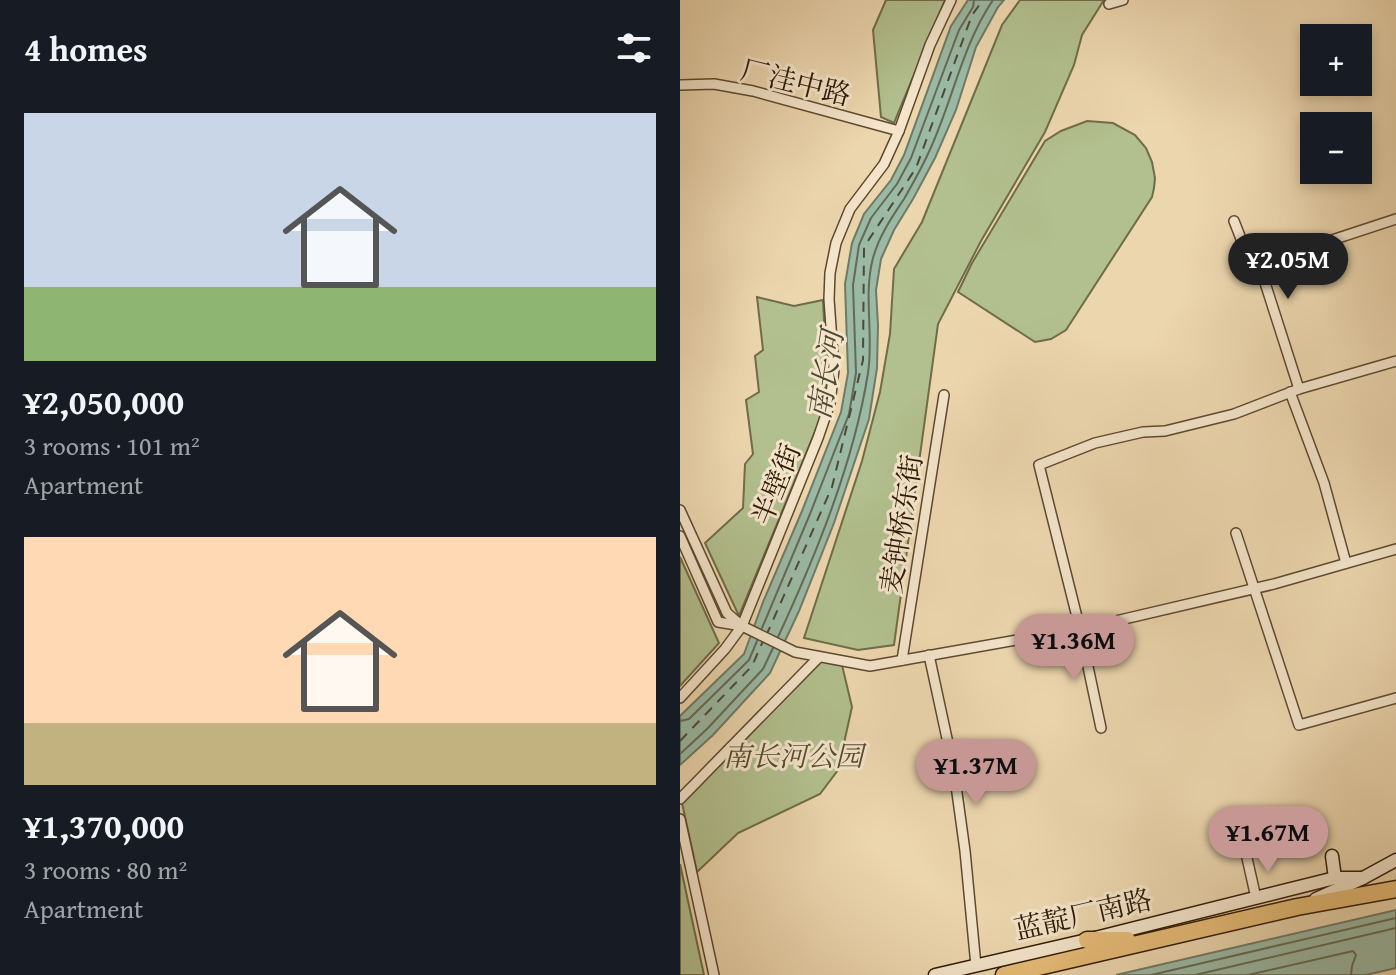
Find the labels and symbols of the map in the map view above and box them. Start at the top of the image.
street label: 厂洼中路 [737,48,855,115]
pin: ¥2.05M [1223,233,1353,301]
water label: 南长河 [796,322,855,423]
street label: 半壁街 [741,437,810,530]
street label: 麦钟桥东街 [869,452,932,596]
pin: ¥1.36M [1009,614,1139,682]
park label: 南长河公园 [723,735,867,776]
pin: ¥1.37M [911,739,1041,807]
pin: ¥1.67M [1203,806,1333,874]
street label: 蓝靛厂南路 [1010,878,1156,949]

